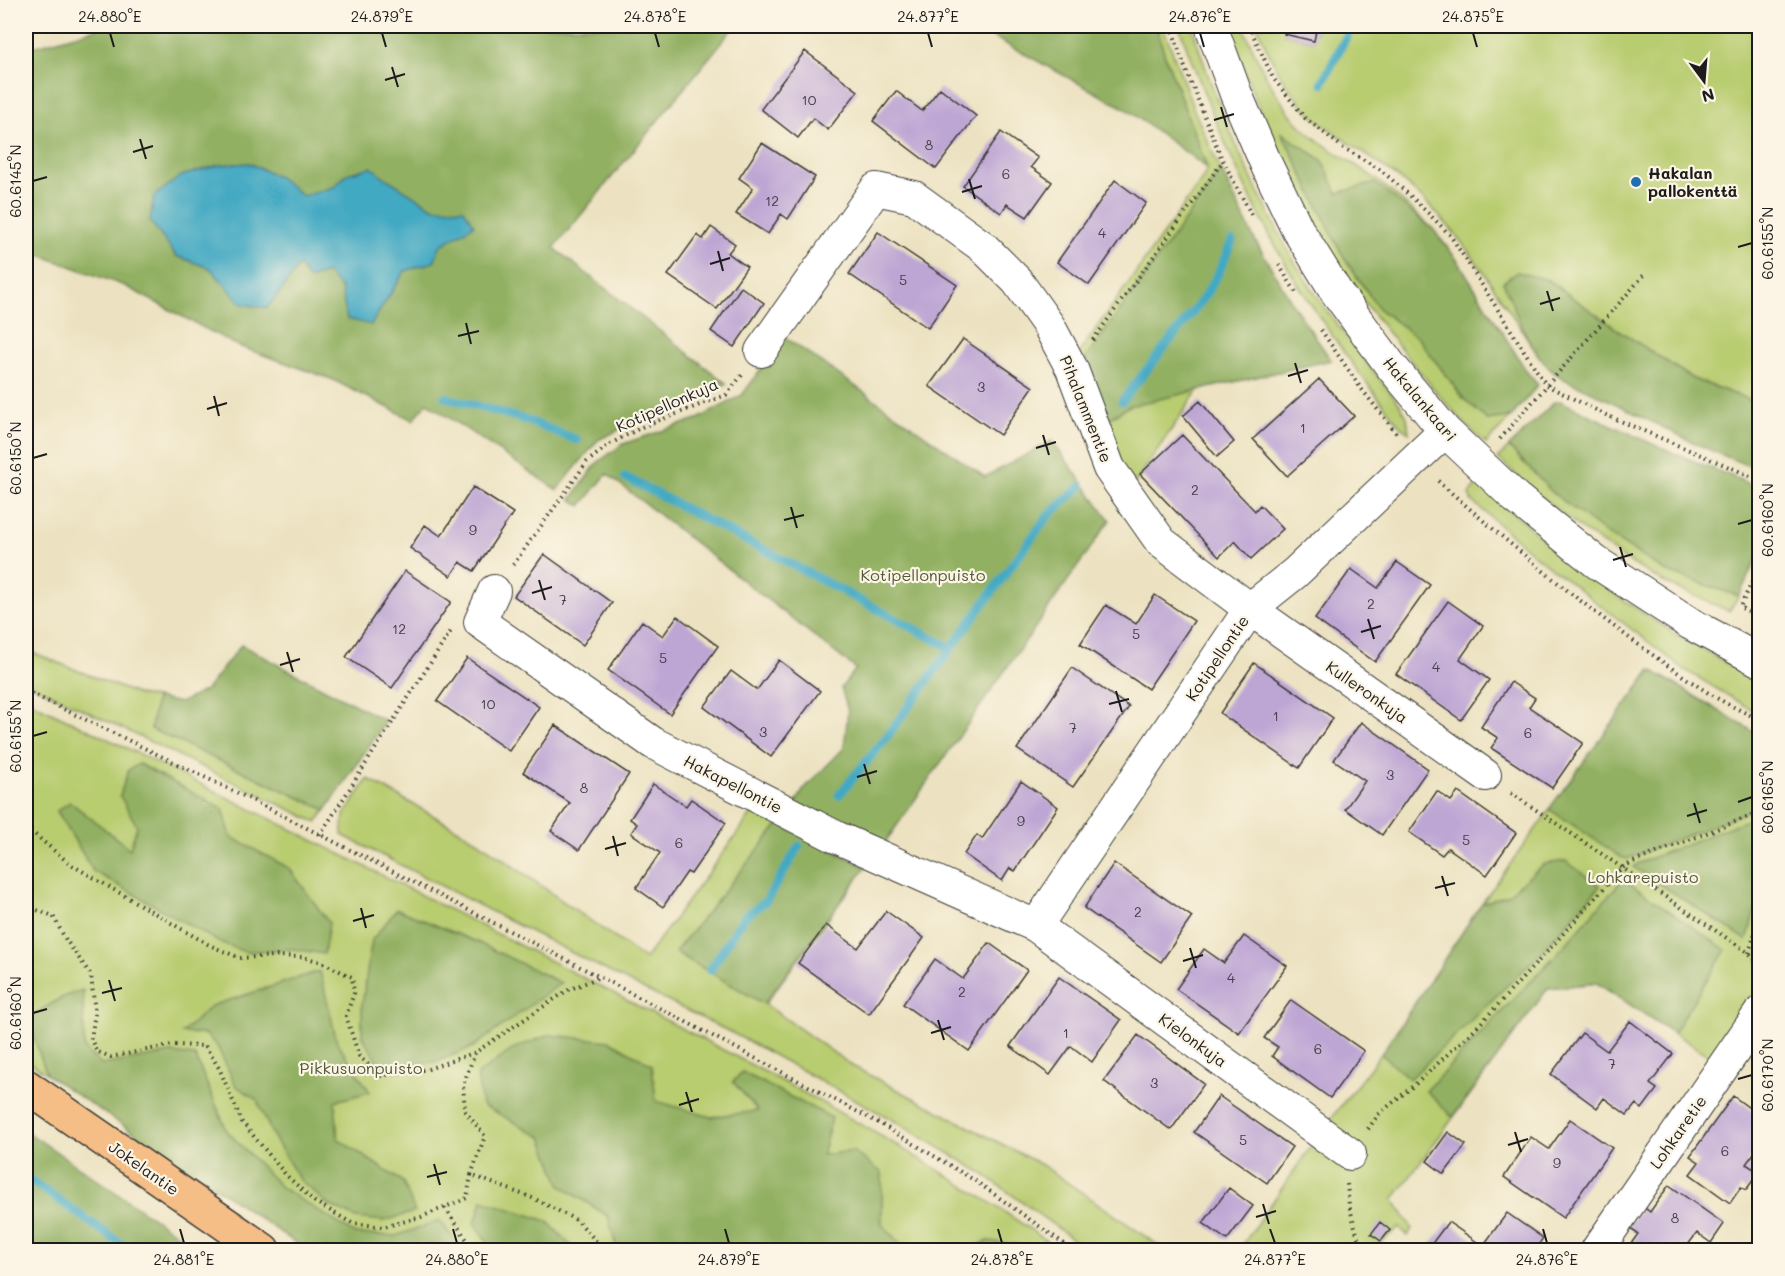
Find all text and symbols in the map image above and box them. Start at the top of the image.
text: 24.880°E [78,6,142,26]
text: 24.879°E [351,6,414,26]
text: 24.878°E [624,6,687,26]
text: 24.877°E [897,6,959,26]
text: 24.876°E [1169,6,1232,26]
text: 24.875°E [1442,6,1504,26]
north arrow [1674,51,1734,111]
text: N [1700,84,1717,108]
house number: 10 [802,90,817,109]
house number: 8 [925,135,933,154]
text: 60.6145°N [5,145,25,217]
place label: Hakalan pallokenttä [1648,162,1738,201]
house number: 6 [1002,164,1010,183]
marker: Hakalan pallokenttä [1629,175,1643,189]
house number: 12 [765,191,779,210]
text: 60.6155°N [1757,207,1777,279]
house number: 4 [1098,223,1107,242]
house number: 5 [899,270,907,289]
street label: Pihalammentie [1055,352,1118,465]
street label: Hakalankaari [1379,352,1462,445]
street label: Kotipellonkuja [612,373,721,436]
house number: 3 [977,377,985,396]
house number: 1 [1300,418,1306,437]
text: 60.6150°N [5,421,25,495]
house number: 2 [1191,480,1199,499]
text: 60.6160°N [1757,483,1777,557]
house number: 9 [469,520,477,539]
park label: Kotipellonpuisto [860,564,986,585]
house number: 7 [559,590,567,609]
house number: 2 [1367,594,1375,613]
street label: Kotipellontie [1180,611,1253,705]
house number: 12 [392,619,406,638]
house number: 5 [1132,624,1140,643]
house number: 5 [659,648,667,667]
street label: Kulleronkuja [1322,656,1412,728]
house number: 4 [1432,657,1441,676]
house number: 10 [481,694,496,713]
text: 60.6155°N [5,700,25,772]
house number: 1 [1273,706,1279,725]
house number: 7 [1069,718,1077,737]
house number: 3 [759,722,767,741]
house number: 6 [1524,723,1532,742]
street label: Hakapellontie [680,750,786,817]
text: 60.6165°N [1757,760,1777,834]
house number: 3 [1386,765,1394,784]
house number: 8 [580,778,588,797]
house number: 9 [1017,811,1025,830]
house number: 5 [1462,830,1470,849]
house number: 6 [675,833,683,852]
park label: Lohkarepuisto [1587,866,1699,887]
house number: 2 [1134,902,1142,921]
house number: 4 [1227,968,1236,987]
text: 60.6160°N [5,976,25,1050]
house number: 2 [958,982,966,1001]
street label: Kielonkuja [1155,1008,1232,1071]
house number: 1 [1063,1023,1069,1042]
house number: 6 [1314,1039,1322,1058]
text: 60.6170°N [1757,1039,1777,1111]
house number: 7 [1608,1054,1616,1073]
park label: Pikkusuonpuisto [299,1057,423,1078]
house number: 3 [1150,1073,1158,1092]
street label: Lohkaretie [1645,1091,1711,1173]
house number: 5 [1239,1130,1247,1149]
street label: Jokelantie [105,1136,184,1200]
house number: 6 [1721,1141,1729,1160]
house number: 9 [1553,1153,1561,1172]
house number: 8 [1671,1208,1679,1227]
text: 24.881°E [154,1249,215,1269]
text: 24.880°E [425,1249,489,1269]
text: 24.879°E [698,1249,761,1269]
text: 24.878°E [971,1249,1034,1269]
text: 24.877°E [1244,1249,1306,1269]
text: 24.876°E [1516,1249,1579,1269]

